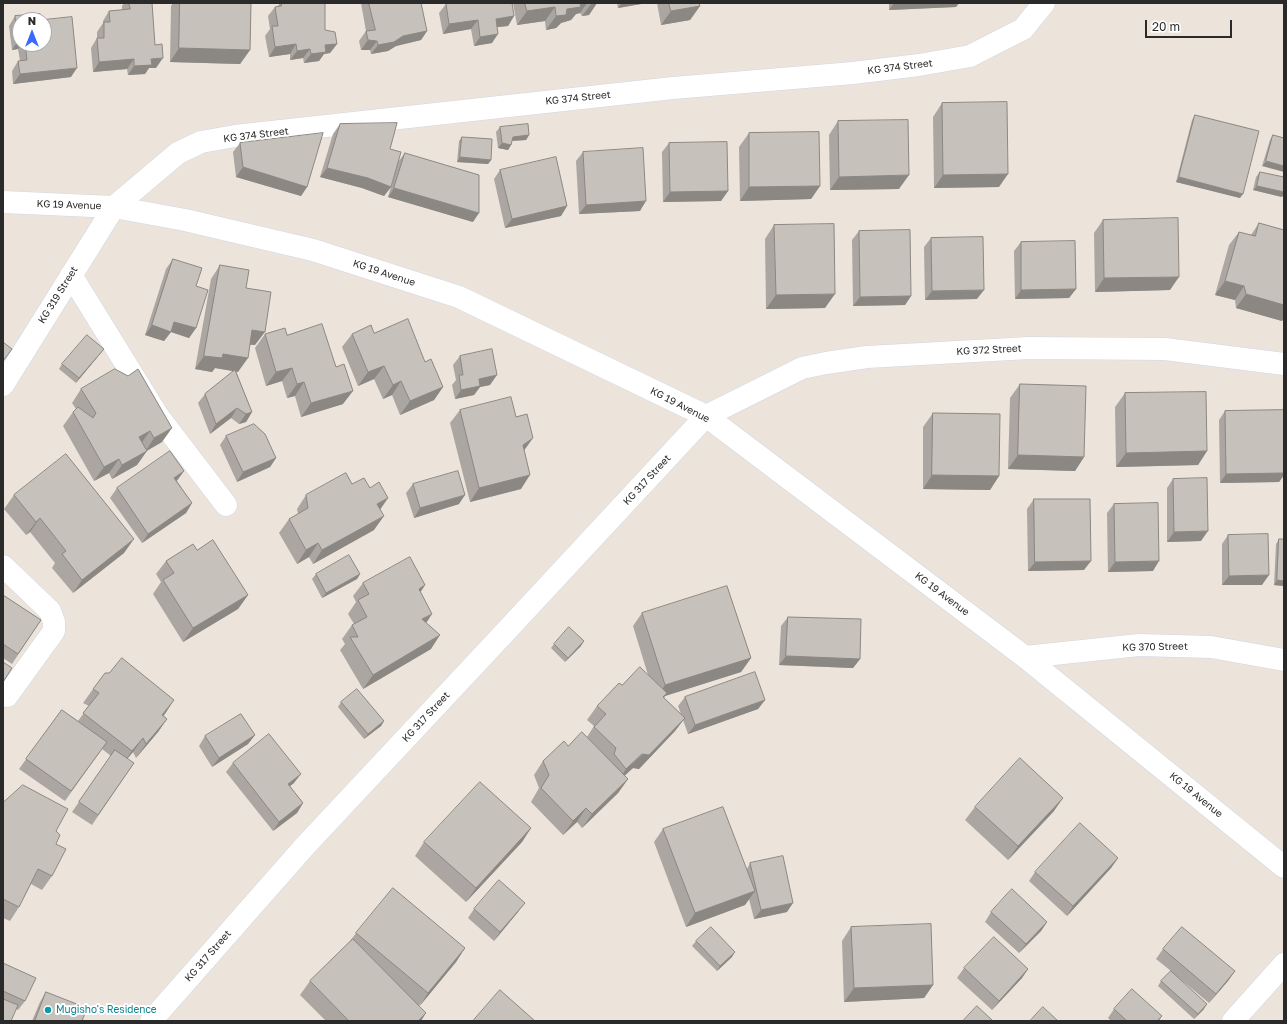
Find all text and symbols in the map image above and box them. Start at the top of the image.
north arrow [12,12,52,52]
scale bar [1147,12,1234,38]
text: N [28,14,36,27]
text: 20 m [1152,19,1180,34]
street label: KG 374 Street [867,57,933,77]
street label: KG 374 Street [545,89,611,107]
street label: KG 374 Street [223,125,289,145]
street label: KG 19 Avenue [36,198,102,212]
street label: KG 19 Avenue [351,257,417,289]
street label: KG 319 Street [36,264,80,326]
street label: KG 372 Street [956,342,1022,358]
street label: KG 19 Avenue [648,385,712,425]
street label: KG 317 Street [621,452,673,508]
street label: KG 19 Avenue [912,570,972,618]
street label: KG 370 Street [1122,640,1188,654]
street label: KG 317 Street [400,689,452,745]
street label: KG 19 Avenue [1167,770,1225,820]
street label: KG 317 Street [182,928,234,984]
place label: Mugisho's Residence [56,1004,157,1016]
marker: Mugisho's Residence [43,1005,53,1015]

